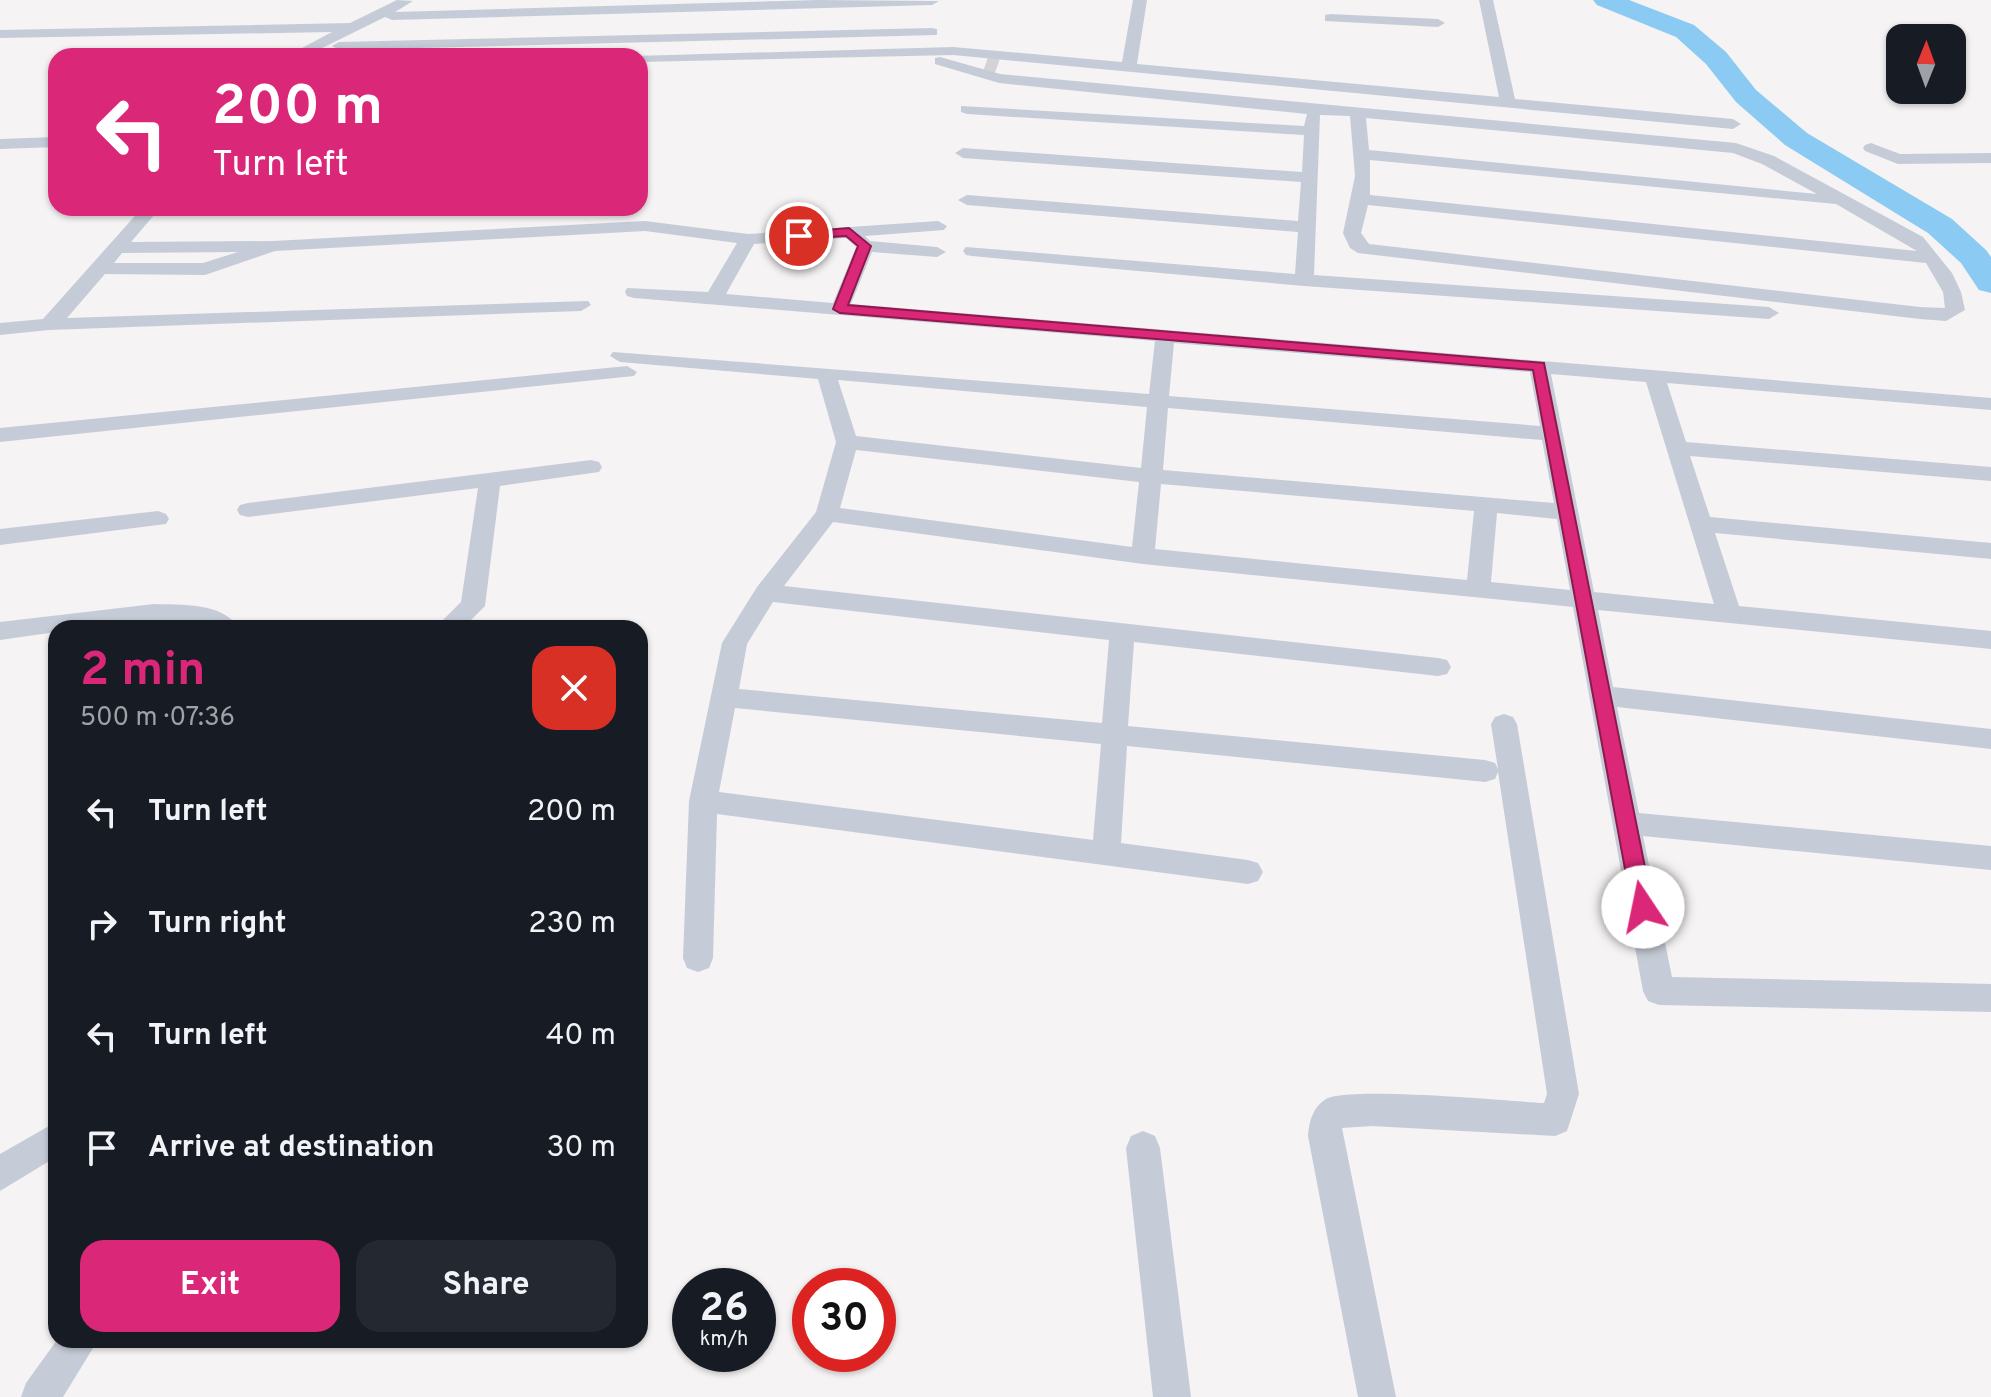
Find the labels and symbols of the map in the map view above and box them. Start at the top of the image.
north arrow [1886,24,1966,104]
pin [765,202,833,270]
position arrow [1601,865,1685,949]
speed limit sign: 30 [792,1268,896,1372]

